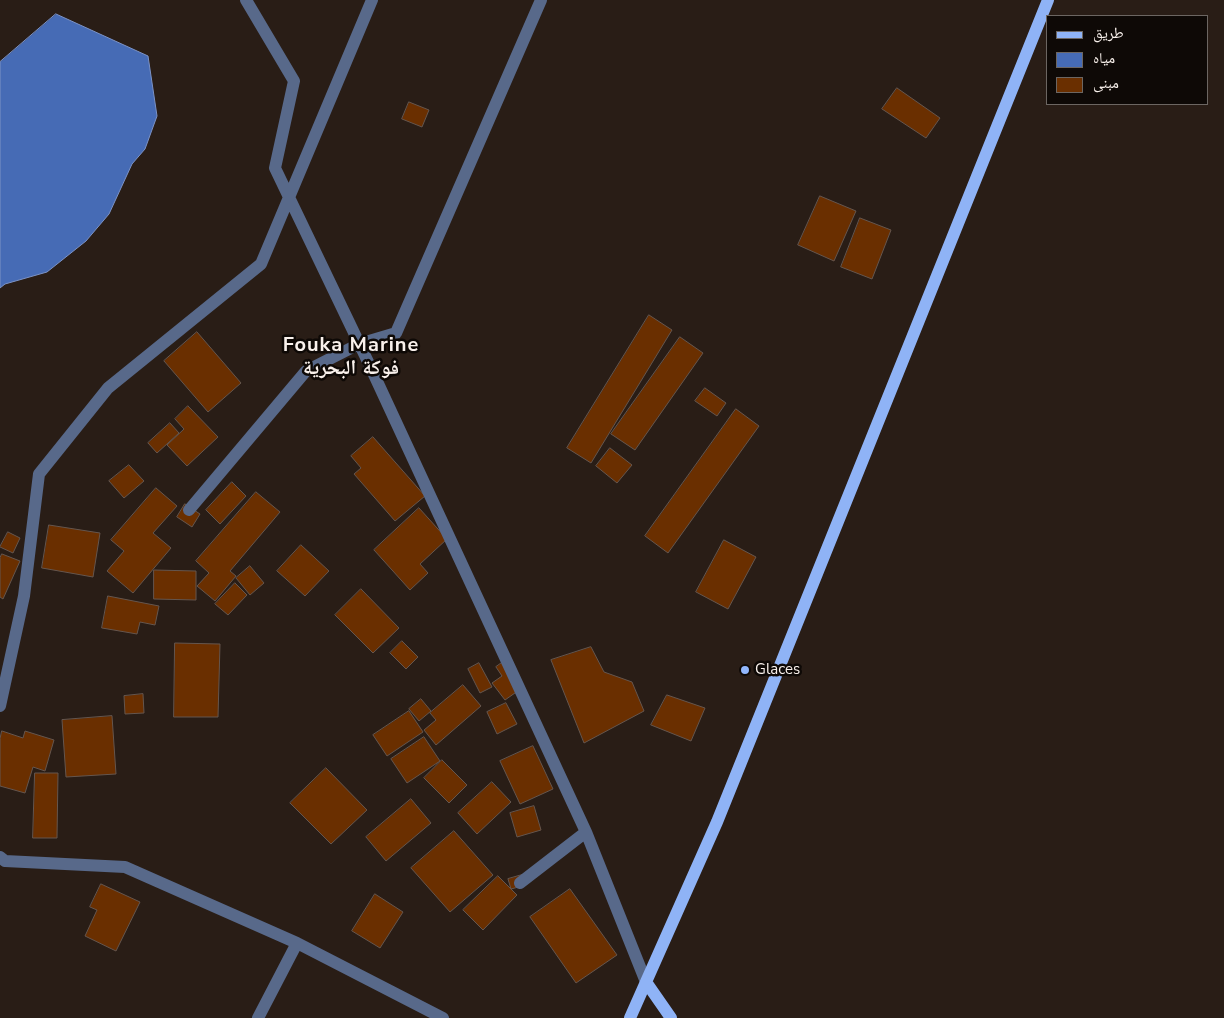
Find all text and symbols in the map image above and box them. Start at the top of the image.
legend [1046,15,1209,105]
text: طريق [1093,23,1124,43]
text: مياه [1093,48,1115,68]
text: مبنى [1093,73,1119,93]
district label: Fouka Marine فوكة البحرية [281,334,421,381]
place label: Glaces [755,661,800,679]
marker: Glaces [739,664,751,676]

